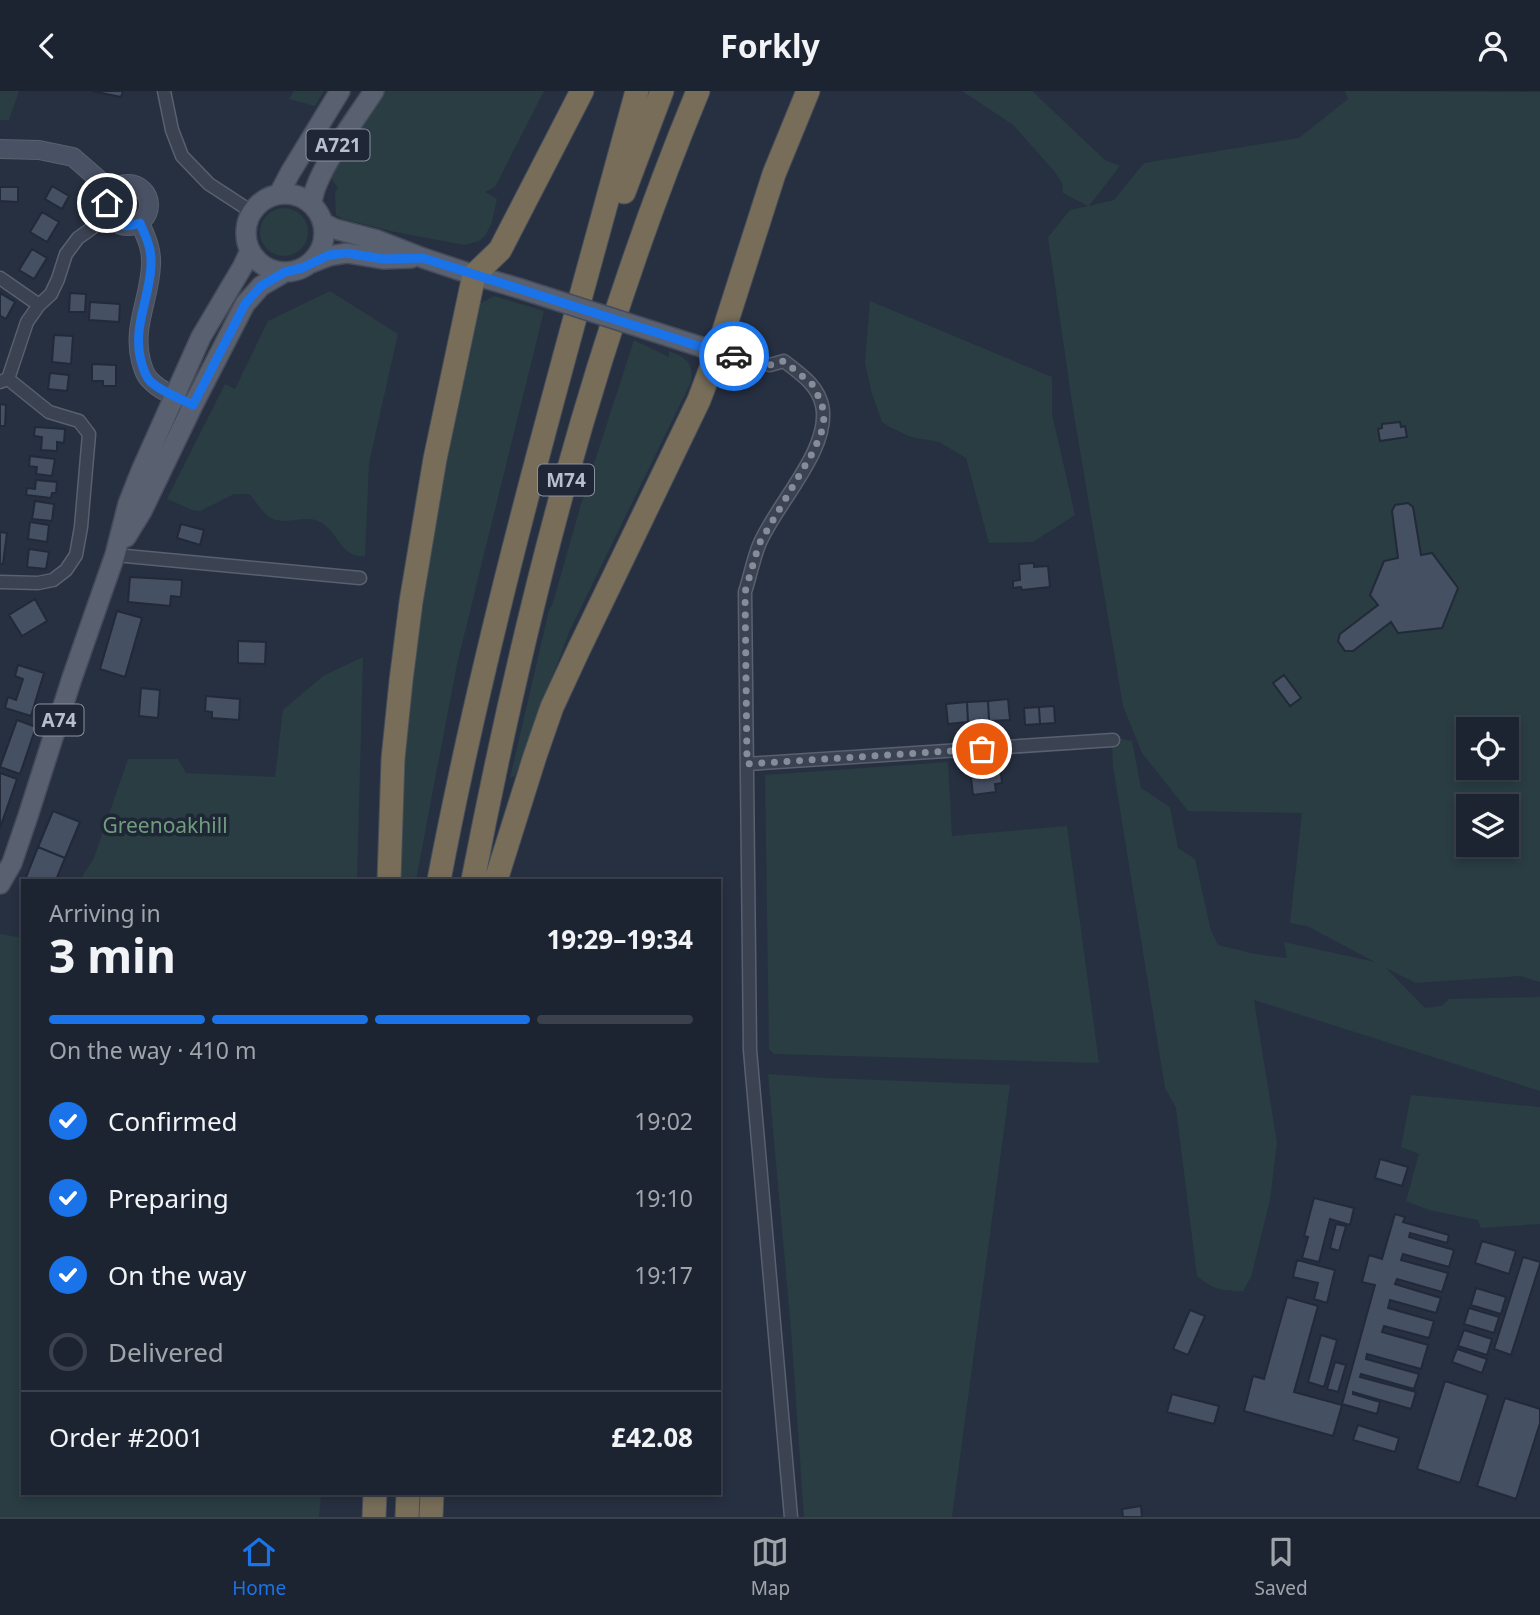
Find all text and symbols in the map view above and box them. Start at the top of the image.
text: Forkly [720,24,820,67]
icon: back [28,27,66,65]
icon: person [1474,27,1512,65]
road number: A721 [306,129,370,161]
pin [77,173,137,233]
icon: home [88,184,126,222]
courier [699,321,769,391]
icon: car [715,337,753,375]
road number: M74 [538,465,594,495]
road number: A74 [34,705,84,735]
map controls [1456,717,1519,857]
button: locate [1456,717,1519,780]
pin [952,719,1012,779]
icon: bag [963,730,1001,768]
button: layers [1456,794,1519,857]
park label: Greenoakhill [102,811,228,839]
text: Arriving in [49,897,161,929]
text: 19:29–19:34 [546,921,693,957]
text: 3 min [49,924,176,986]
text: On the way · 410 m [49,1034,256,1066]
icon: check [49,1102,87,1140]
text: Confirmed [108,1103,238,1139]
text: 19:02 [634,1105,693,1137]
icon: check [49,1179,87,1217]
text: Preparing [108,1180,229,1216]
text: 19:10 [634,1182,693,1214]
icon: check [49,1256,87,1294]
text: On the way [108,1257,246,1293]
text: 19:17 [634,1259,693,1291]
text: Delivered [108,1334,224,1370]
text: Order #2001 [49,1419,204,1455]
text: £42.08 [611,1419,693,1455]
tab: Home [232,1533,286,1601]
tab: Map [751,1533,790,1601]
tab: Saved [1255,1533,1308,1601]

